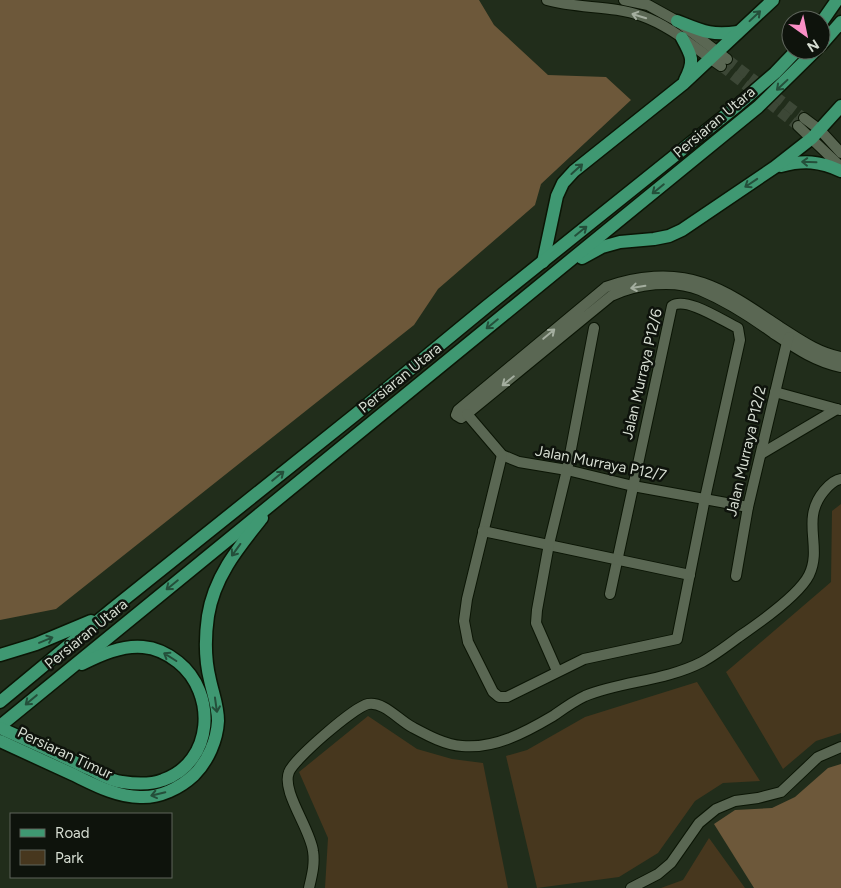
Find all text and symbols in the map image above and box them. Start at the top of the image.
one-way arrow [631,10,647,20]
one-way arrow [749,10,762,22]
north arrow [781,10,831,60]
text: N [804,35,822,56]
one-way arrow [776,79,788,91]
street label: Persiaran Utara [669,83,759,161]
one-way arrow [801,157,818,167]
one-way arrow [570,163,583,175]
one-way arrow [745,178,759,188]
one-way arrow [651,184,664,195]
one-way arrow [574,226,587,237]
one-way arrow [631,283,647,293]
street label: Jalan Murraya P12/6 [618,306,666,441]
one-way arrow [486,318,499,329]
one-way arrow [543,328,556,339]
street label: Persiaran Utara [355,339,445,417]
one-way arrow [501,375,514,386]
street label: Jalan Murraya P12/2 [722,384,770,518]
street label: Jalan Murraya P12/7 [534,441,668,485]
one-way arrow [271,471,284,482]
one-way arrow [231,543,242,556]
one-way arrow [166,579,179,590]
street label: Persiaran Utara [41,595,131,673]
one-way arrow [38,635,53,644]
one-way arrow [164,652,178,662]
one-way arrow [25,695,38,706]
one-way arrow [212,697,222,713]
street label: Persiaran Timur [15,723,115,783]
one-way arrow [150,790,166,799]
legend [10,813,172,878]
text: Road [55,824,90,842]
text: Park [55,849,84,867]

